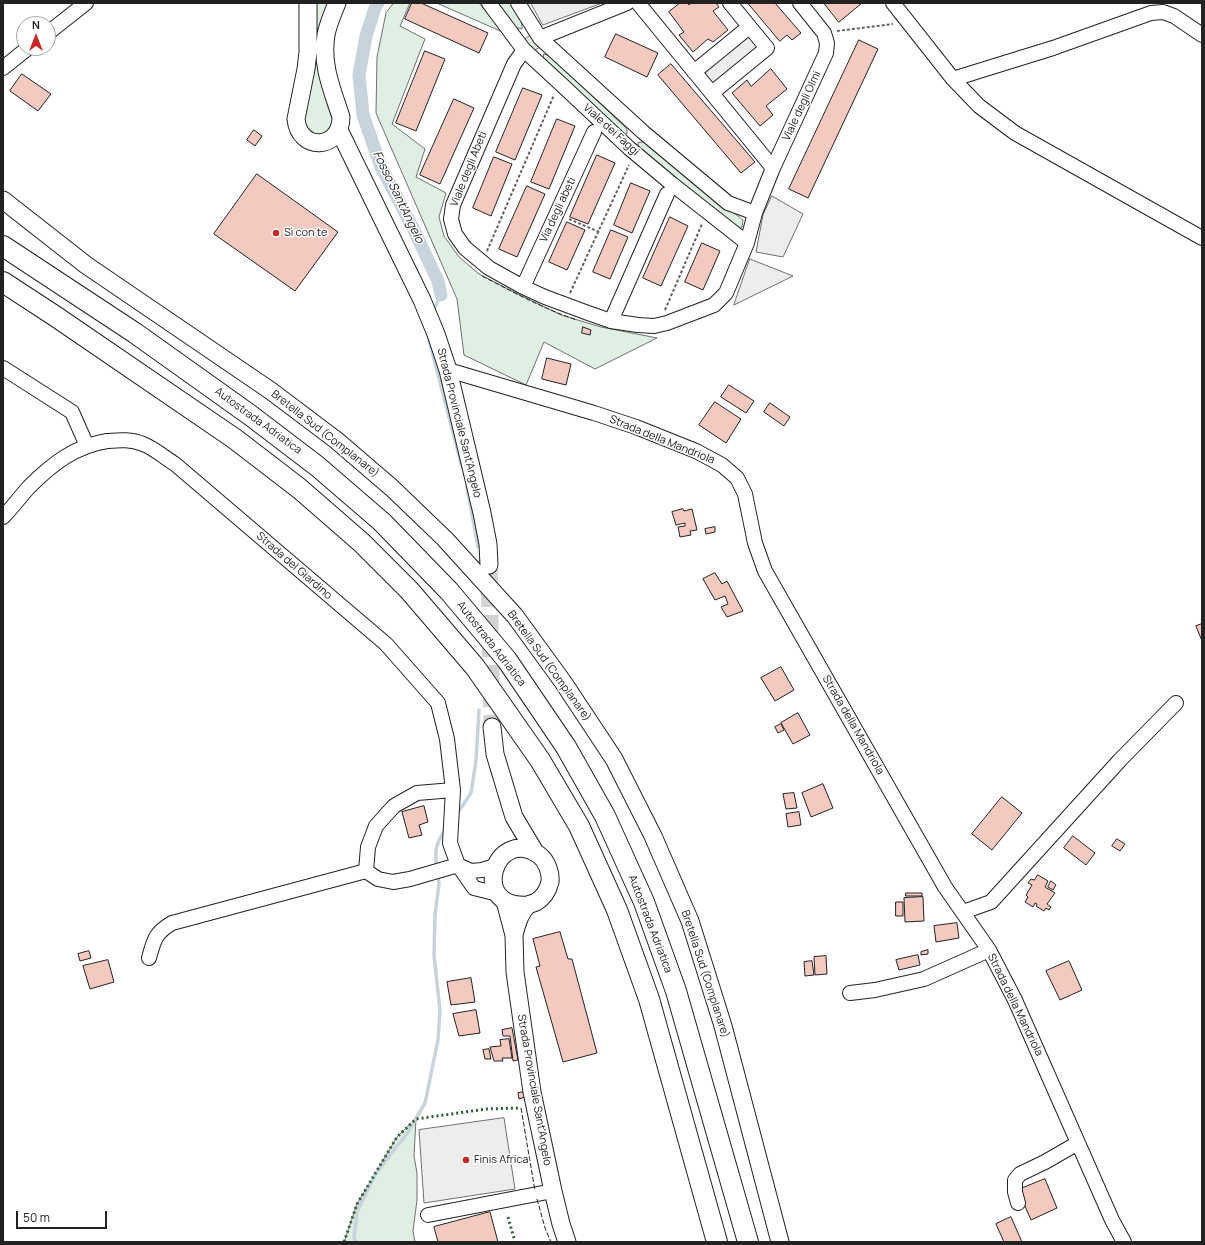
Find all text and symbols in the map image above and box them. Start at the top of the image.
north arrow [16,16,56,56]
text: N [32,17,40,32]
street label: Viale degli Olmi [780,69,824,143]
street label: Viale dei Faggi [580,101,642,159]
street label: Viale degli Abeti [448,129,490,209]
water label: Fosso Sant'Angelo [369,149,427,245]
street label: Via degli abeti [537,175,579,245]
place label: Sì con te [284,226,327,240]
marker: Sì con te [271,228,281,238]
street label: Strada Provinciale Sant'Angelo [434,347,484,499]
street label: Autostrada Adriatica [212,385,304,457]
street label: Bretella Sud (Complanare) [268,388,382,480]
street label: Strada della Mandriola [607,413,717,467]
street label: Strada del Giardino [253,530,335,602]
street label: Autostrada Adriatica [454,599,528,689]
street label: Bretella Sud (Complanare) [504,608,594,724]
street label: Strada della Mandriola [819,673,887,777]
street label: Autostrada Adriatica [625,873,675,975]
street label: Bretella Sud (Complanare) [678,909,732,1039]
street label: Strada della Mandriola [984,952,1046,1058]
street label: Strada Provinciale Sant'Angelo [514,1013,554,1167]
place label: Finis Africa [474,1153,528,1167]
marker: Finis Africa [461,1155,471,1165]
scale bar [18,1203,109,1229]
text: 50 m [23,1209,50,1226]

